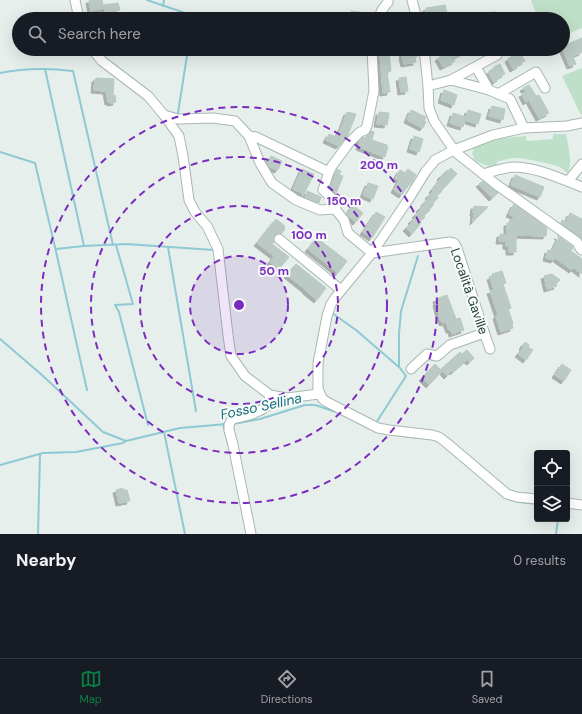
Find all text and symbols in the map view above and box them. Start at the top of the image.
search box [12,12,570,56]
icon: search [26,23,48,45]
text: Search here [58,24,141,44]
text: 200 m [360,157,398,173]
text: 150 m [327,193,361,209]
text: 100 m [291,227,327,243]
street label: Località Gaville [447,246,492,337]
text: 50 m [259,263,289,279]
centre of rings [232,298,246,312]
water label: Fosso Sellina [219,389,304,423]
map controls [534,450,570,522]
button: locate [534,450,570,486]
button: layers [534,486,570,522]
text: Nearby [16,549,76,571]
text: 0 results [513,552,566,569]
tab: Map [80,668,102,706]
tab: Directions [261,668,313,706]
tab: Saved [472,668,502,706]

